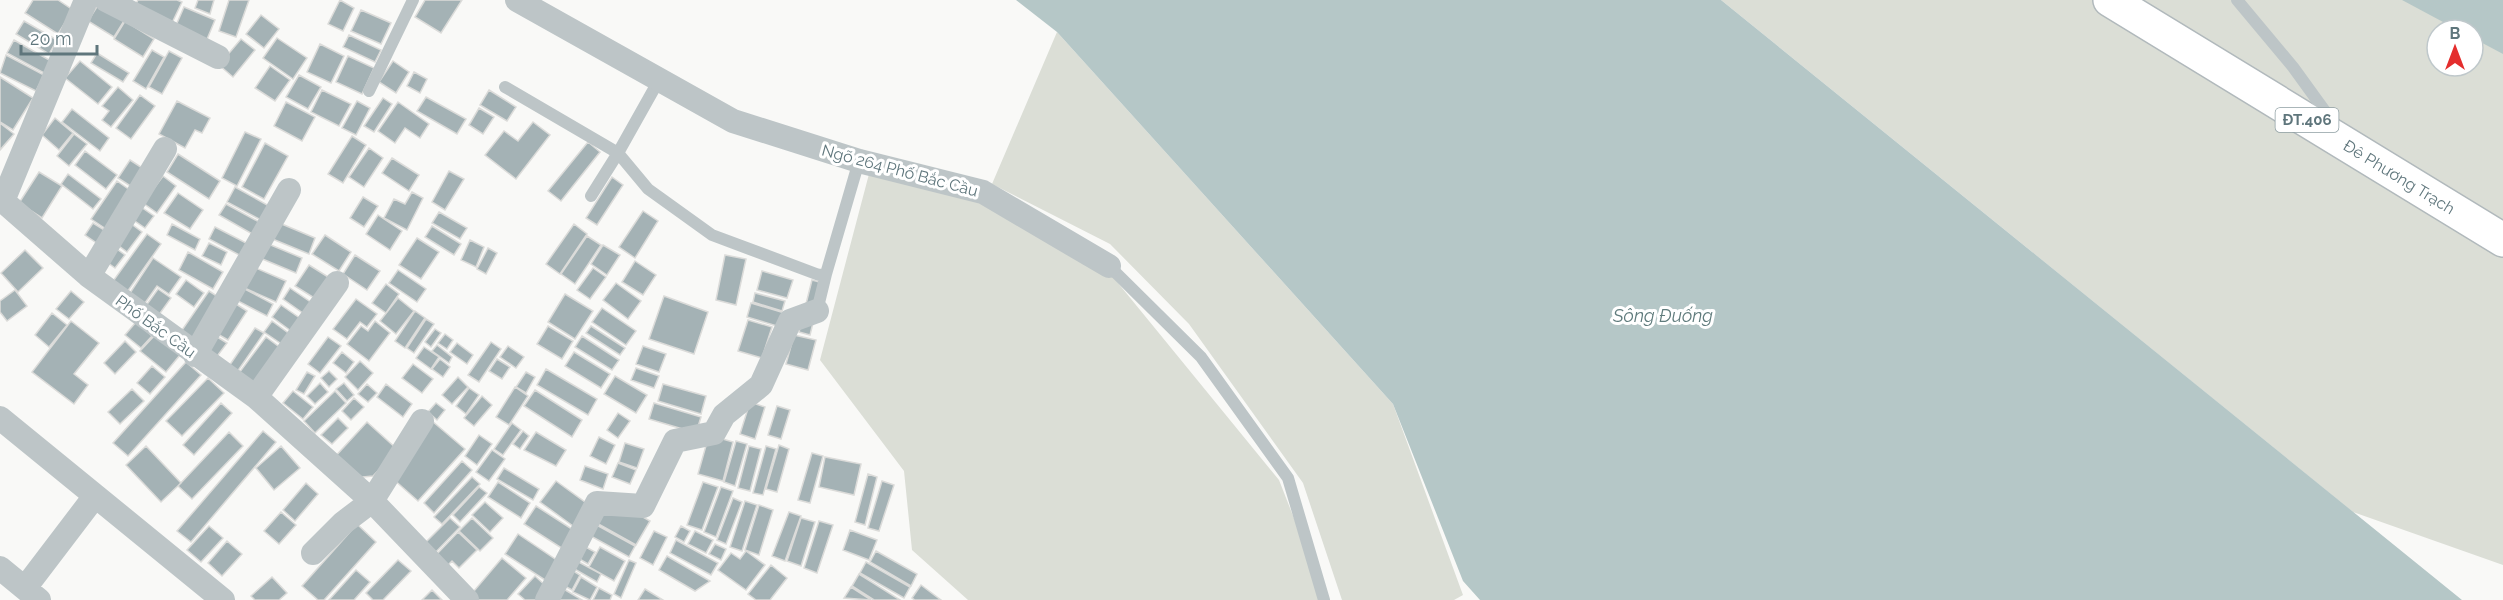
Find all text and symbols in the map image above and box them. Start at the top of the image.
scale bar [21,18,98,56]
north arrow [2425,18,2485,78]
text: B [2450,24,2461,43]
text: 20 m [30,28,72,49]
road number: ĐT.406 [2276,108,2338,132]
street label: Đê Phương Trạch [2340,136,2458,218]
street label: Ngõ 264 Phố Bắc Cầu [820,140,980,200]
street label: Phố Bắc Cầu [112,291,199,362]
water label: Sông Đuống [1612,305,1713,326]

